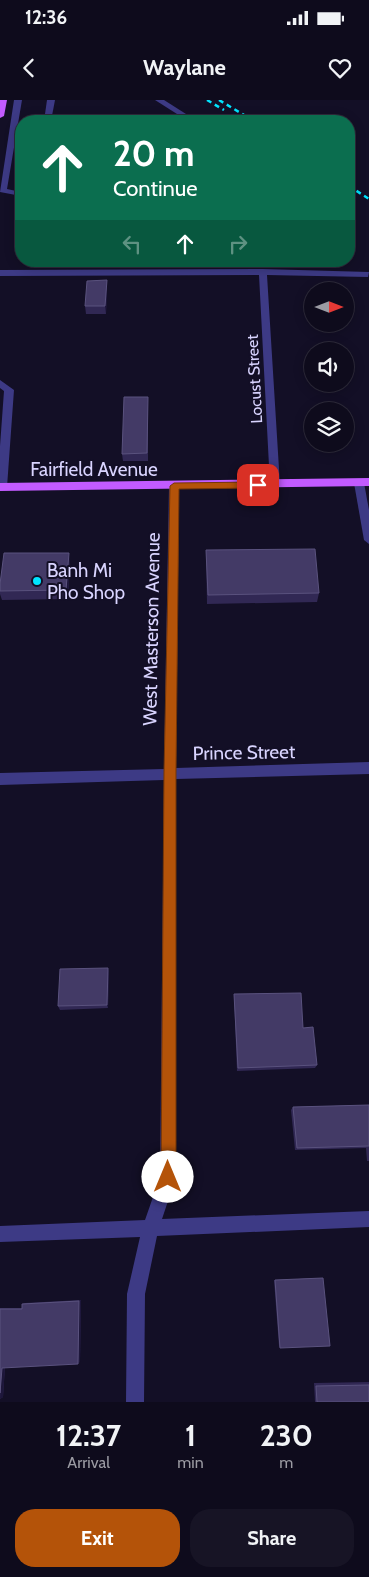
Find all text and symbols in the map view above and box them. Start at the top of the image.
text: 12:36 [25,6,67,29]
icon: back [15,54,43,82]
text: Waylane [143,54,226,81]
icon: heart [326,54,354,82]
text: 20 m [113,132,195,175]
icon: ahead [30,135,95,200]
text: Continue [113,175,198,202]
icon: left [118,230,146,258]
icon: ahead [171,230,199,258]
icon: right [224,230,252,258]
north arrow [304,282,354,332]
map controls [304,282,354,452]
street label: Locust Street [243,333,266,424]
button: sound [304,342,354,392]
button: layers [304,402,354,452]
street label: Fairfield Avenue [30,458,158,481]
pin [237,464,279,506]
icon: arrive [244,471,272,499]
street label: West Masterson Avenue [138,532,165,726]
place label: Banh Mi Pho Shop [47,559,125,604]
marker: Banh Mi Pho Shop [31,575,43,587]
street label: Prince Street [192,740,296,765]
position arrow [141,1150,193,1202]
text: 12:37 [56,1417,121,1454]
text: 1 [185,1417,196,1454]
text: 230 [260,1417,313,1454]
text: Arrival [67,1453,110,1472]
text: min [177,1453,204,1472]
text: m [279,1453,293,1472]
button: Exit [15,1509,180,1567]
button: Share [190,1509,354,1567]

